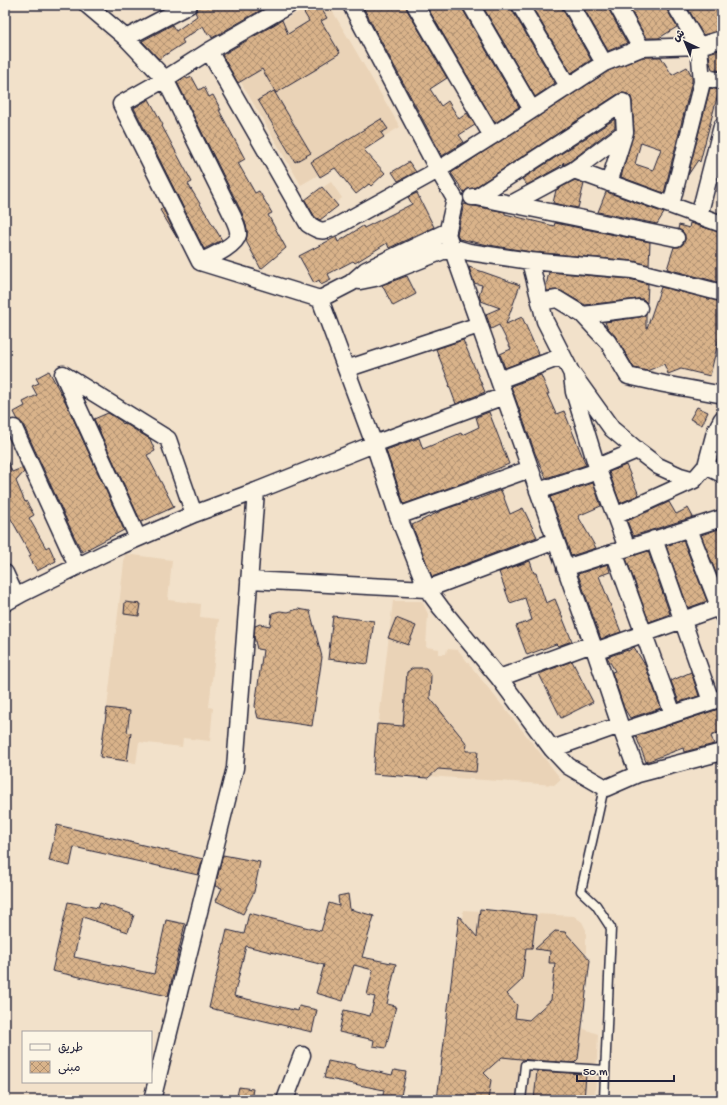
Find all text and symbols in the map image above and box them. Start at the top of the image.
north arrow [665,22,705,62]
text: ش [671,28,688,45]
legend [22,1031,152,1083]
text: طريق [58,1042,83,1056]
scale bar [577,1057,674,1083]
text: مبنى [58,1062,81,1076]
text: 50 m [583,1066,608,1080]

